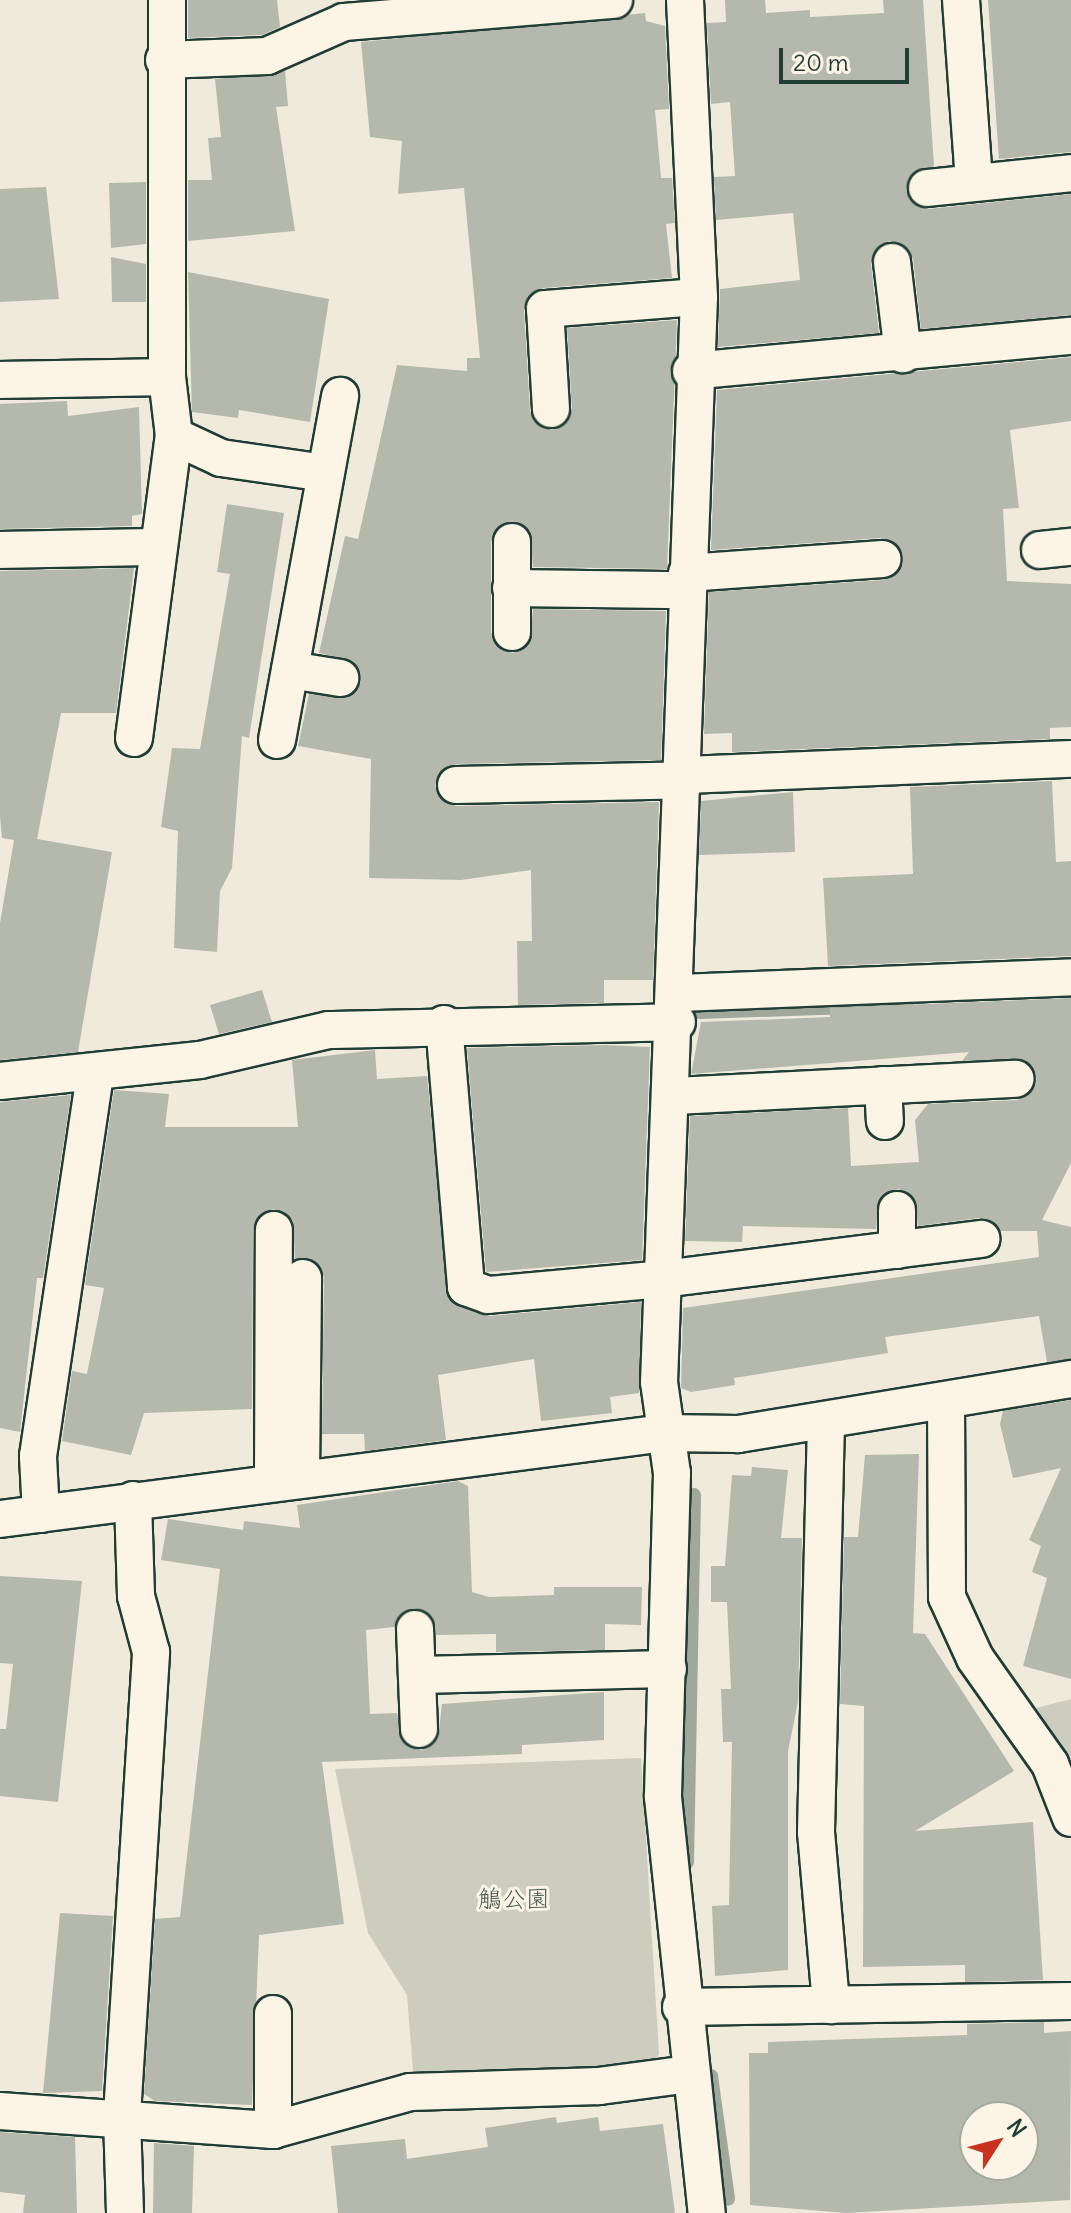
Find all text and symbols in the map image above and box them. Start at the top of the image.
scale bar [783,32,913,82]
text: 20 m [793,47,849,77]
park label: 鵤公園 [478,1885,550,1913]
north arrow [959,2101,1039,2181]
text: N [1001,2114,1033,2142]

